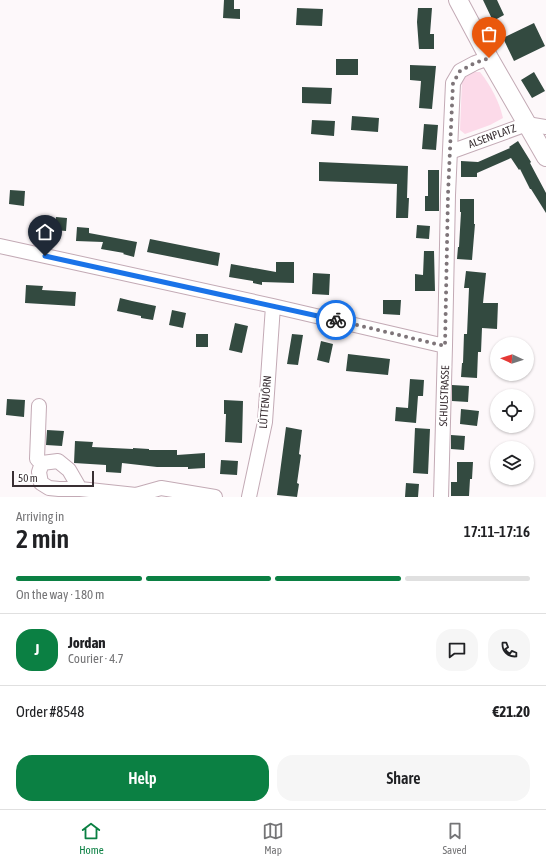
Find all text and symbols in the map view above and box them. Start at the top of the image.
pin [472,17,506,58]
icon: bag [478,23,500,45]
street label: ALSENPLATZ [467,122,518,150]
pin [28,215,62,256]
icon: home [34,221,56,243]
courier [316,300,356,340]
icon: bike [325,309,347,331]
north arrow [490,337,534,381]
map controls [490,337,534,485]
street label: SCHULSTRASSE [437,365,451,427]
street label: LÜTTENJÖRN [257,375,273,429]
button: locate [490,389,534,433]
button: layers [490,441,534,485]
scale bar [12,469,94,488]
text: 50 m [18,472,38,484]
text: Arriving in [16,509,64,524]
text: 17:11–17:16 [464,523,530,540]
text: 2 min [16,524,69,554]
text: On the way · 180 m [16,587,104,602]
button: chat [436,629,478,671]
button: phone [488,629,530,671]
text: Jordan [68,634,106,651]
text: J [35,641,39,658]
text: Courier · 4.7 [68,651,124,666]
text: Order #8548 [16,703,84,720]
text: €21.20 [492,703,530,720]
button: Help [16,755,269,801]
button: Share [277,755,530,801]
tab: Home [79,820,104,856]
tab: Map [262,820,284,856]
tab: Saved [442,820,467,856]

